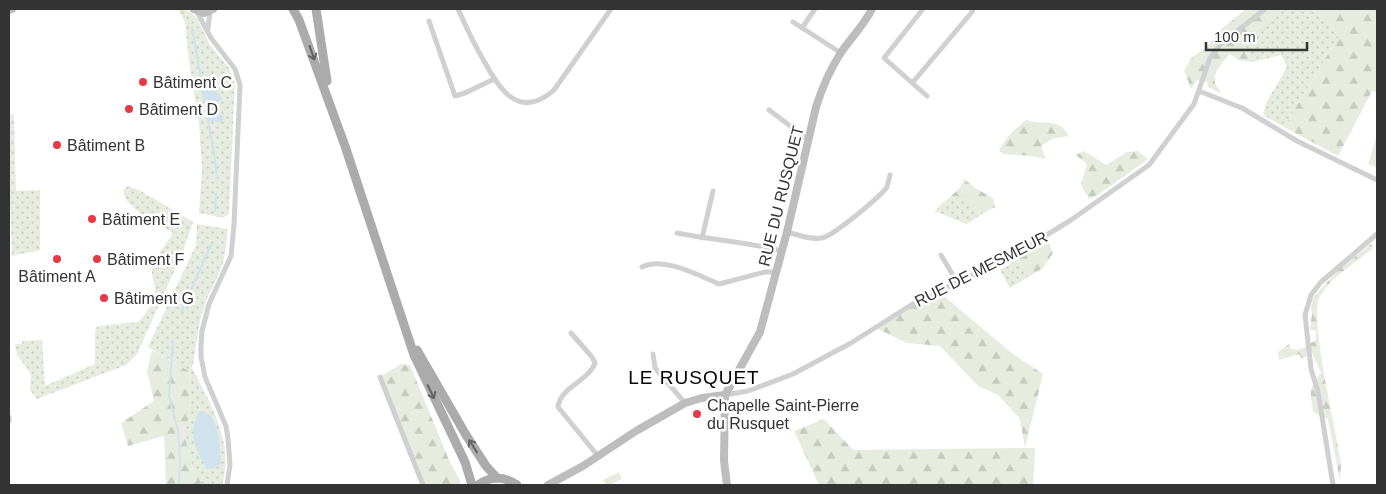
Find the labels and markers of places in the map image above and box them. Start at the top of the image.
place label: Bâtiment C [153,74,232,91]
marker: Bâtiment C [137,76,149,88]
place label: Bâtiment D [139,101,218,118]
marker: Bâtiment D [123,103,135,115]
place label: Bâtiment B [67,137,145,154]
marker: Bâtiment B [51,139,63,151]
place label: Bâtiment E [102,211,180,228]
marker: Bâtiment E [86,213,98,225]
place label: Bâtiment F [107,251,185,268]
marker: Bâtiment A [51,253,63,265]
marker: Bâtiment F [91,253,103,265]
place label: Bâtiment A [18,268,96,285]
place label: Bâtiment G [114,290,194,307]
marker: Bâtiment G [98,292,110,304]
place label: Chapelle Saint-Pierre du Rusquet [707,397,859,432]
marker: Chapelle Saint-Pierre du Rusquet [691,408,703,420]

